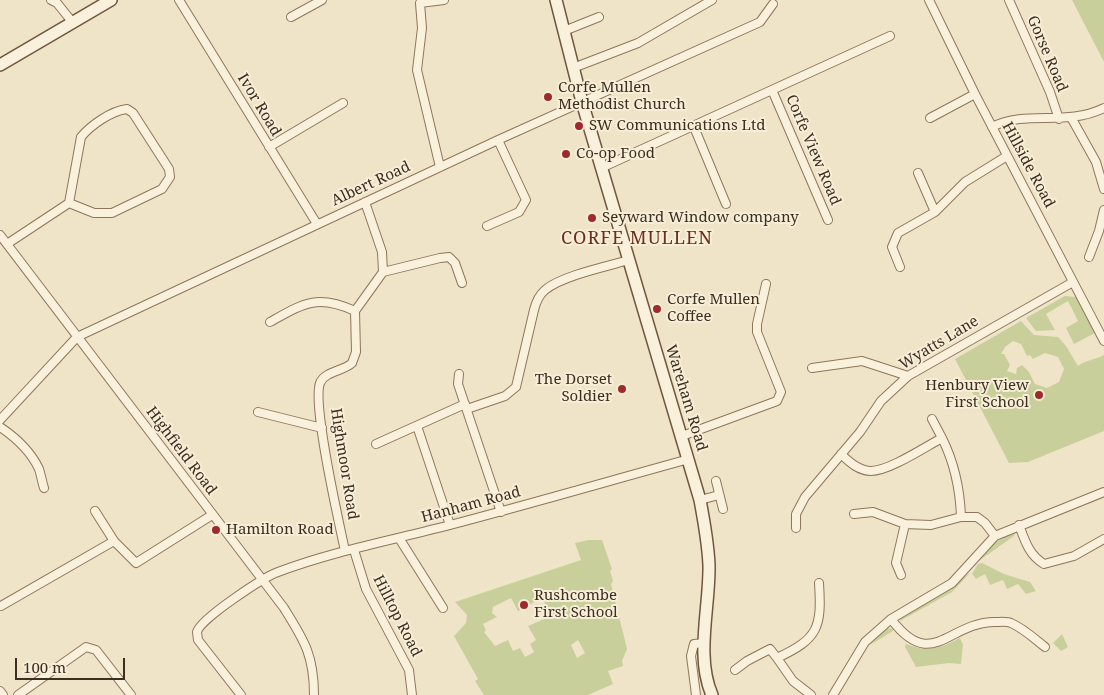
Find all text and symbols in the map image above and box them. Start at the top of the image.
street label: Gorse Road [1023,13,1071,95]
street label: Ivor Road [233,70,285,140]
place label: Corfe Mullen Methodist Church [558,79,686,114]
marker: Corfe Mullen Methodist Church [542,91,554,103]
street label: Corfe View Road [782,92,844,208]
place label: SW Communications Ltd [589,117,765,135]
street label: Hillside Road [998,119,1058,211]
marker: SW Communications Ltd [573,120,585,132]
place label: Co-op Food [576,145,655,163]
marker: Co-op Food [560,148,572,160]
street label: Albert Road [329,158,413,210]
place label: Seyward Window company [602,209,799,227]
marker: Seyward Window company [586,212,598,224]
district label: CORFE MULLEN [560,228,714,250]
place label: Corfe Mullen Coffee [667,291,760,326]
marker: Corfe Mullen Coffee [651,303,663,315]
street label: Wyatts Lane [896,312,982,374]
street label: Wareham Road [661,343,711,453]
place label: The Dorset Soldier [535,371,612,406]
place label: Henbury View First School [925,377,1029,412]
marker: The Dorset Soldier [616,383,628,395]
marker: Henbury View First School [1033,389,1045,401]
street label: Highfield Road [142,403,220,499]
street label: Highmoor Road [326,407,362,521]
street label: Hanham Road [419,483,523,527]
place label: Hamilton Road [226,521,334,539]
marker: Hamilton Road [210,524,222,536]
street label: Hilltop Road [369,572,425,660]
place label: Rushcombe First School [534,587,618,622]
marker: Rushcombe First School [518,599,530,611]
scale bar [18,648,128,680]
text: 100 m [23,657,66,677]

